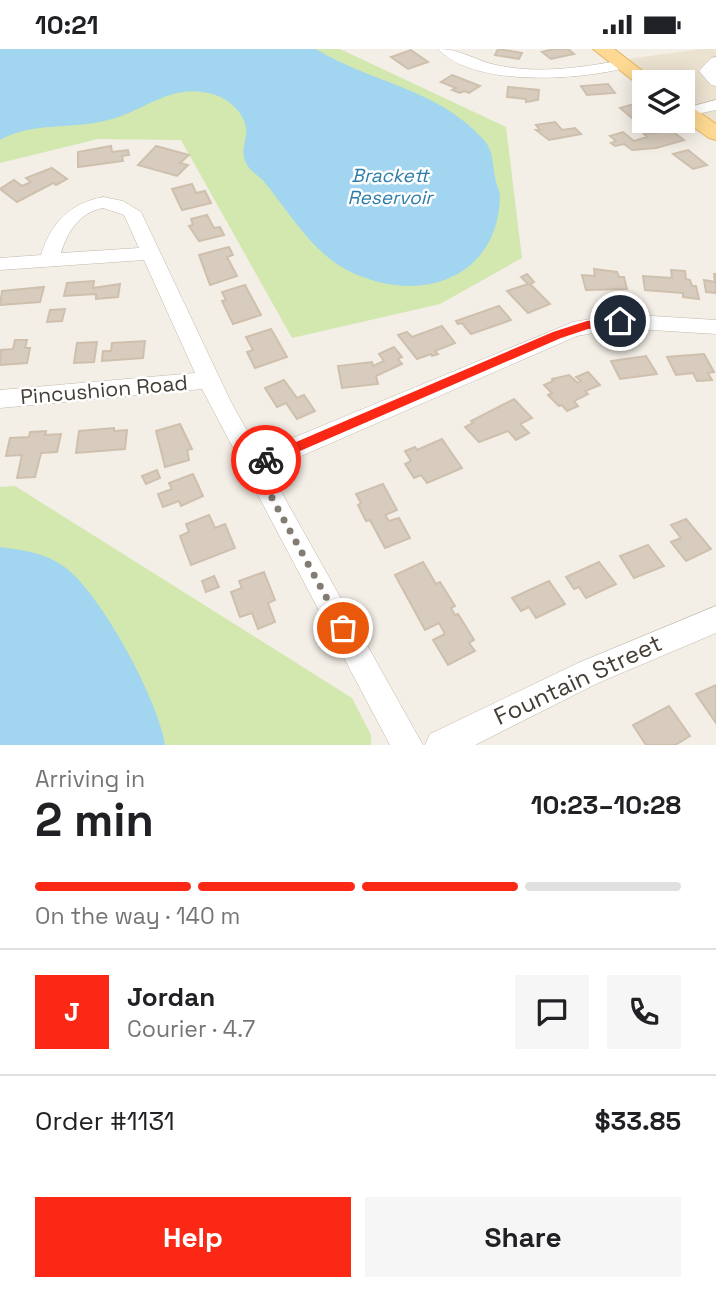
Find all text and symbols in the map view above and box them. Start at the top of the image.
text: 10:21 [35,8,99,42]
map controls [632,70,695,133]
button: layers [632,70,695,133]
water label: Brackett Reservoir [347,163,434,210]
pin [590,291,650,351]
icon: home [601,302,639,340]
street label: Pincushion Road [19,369,189,410]
courier [231,425,301,495]
icon: bike [247,441,285,479]
pin [313,598,373,658]
icon: bag [324,609,362,647]
street label: Fountain Street [489,627,667,732]
text: Arriving in [35,764,145,794]
text: 10:23–10:28 [531,788,681,822]
text: 2 min [35,791,154,849]
text: On the way · 140 m [35,901,240,931]
button: chat [515,975,589,1049]
button: phone [607,975,681,1049]
text: Jordan [127,980,215,1014]
text: J [64,995,80,1029]
text: Courier · 4.7 [127,1014,255,1044]
text: Order #1131 [35,1104,175,1138]
text: $33.85 [595,1104,681,1138]
button: Help [35,1197,351,1277]
button: Share [365,1197,681,1277]

